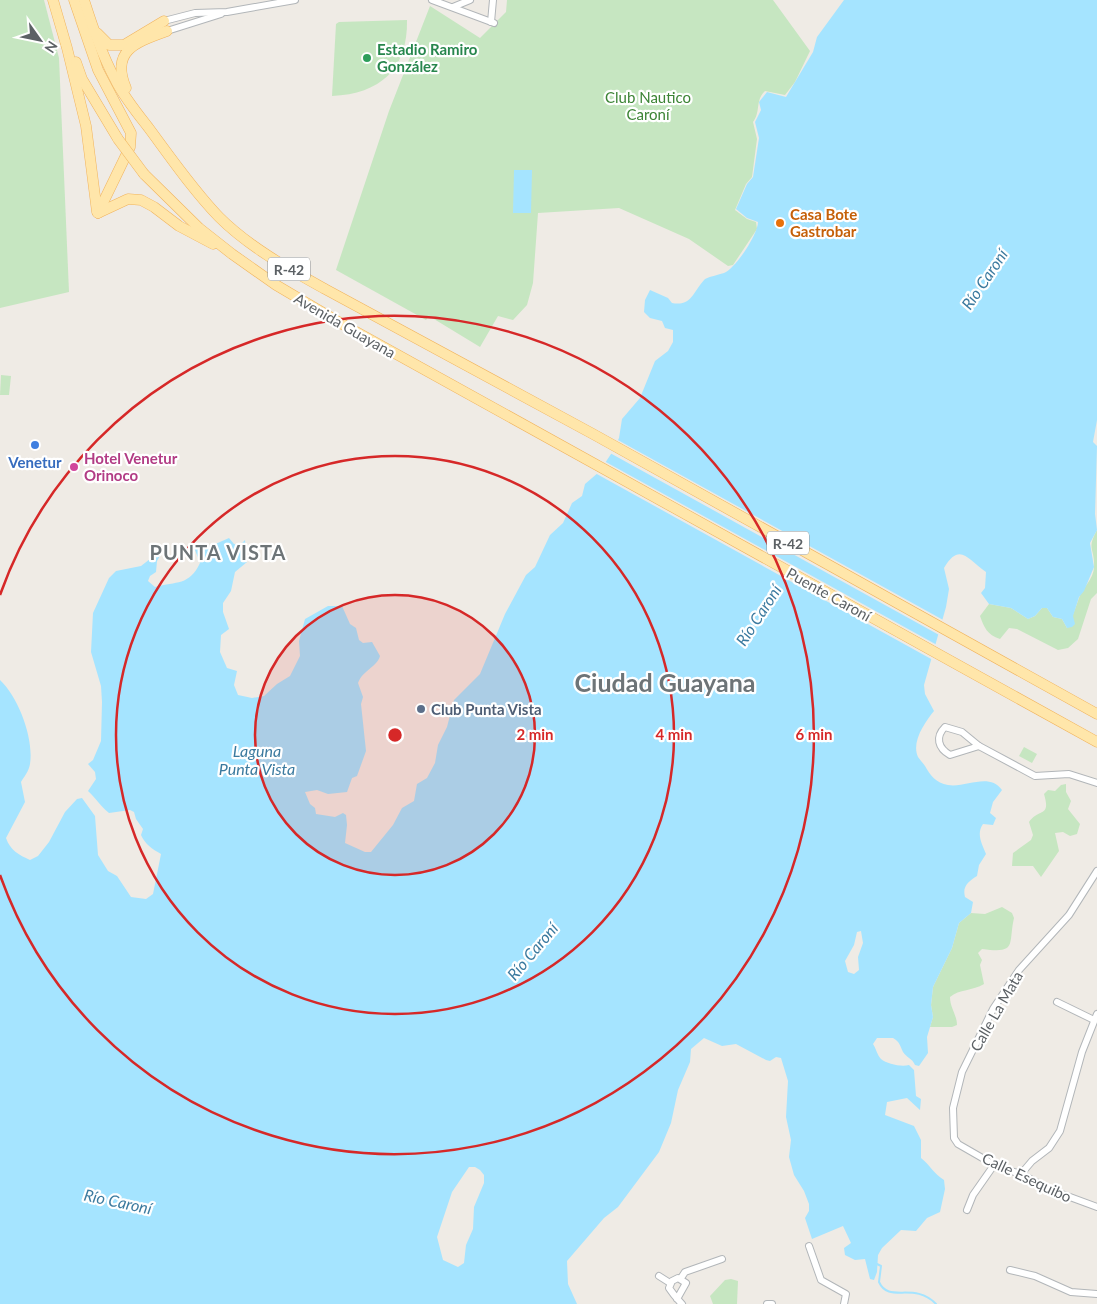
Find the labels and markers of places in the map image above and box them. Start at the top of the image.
place label: Estadio Ramiro González [377,40,478,75]
marker: Estadio Ramiro González [361,52,373,64]
place label: Casa Bote Gastrobar [790,205,857,240]
marker: Casa Bote Gastrobar [774,217,786,229]
marker: Venetur [29,439,41,451]
place label: Hotel Venetur Orinoco [84,449,178,484]
place label: Venetur [7,453,62,471]
marker: Hotel Venetur Orinoco [68,461,80,473]
place label: Club Punta Vista [431,700,542,718]
marker: Club Punta Vista [415,703,427,715]
centre of rings [386,726,404,744]

